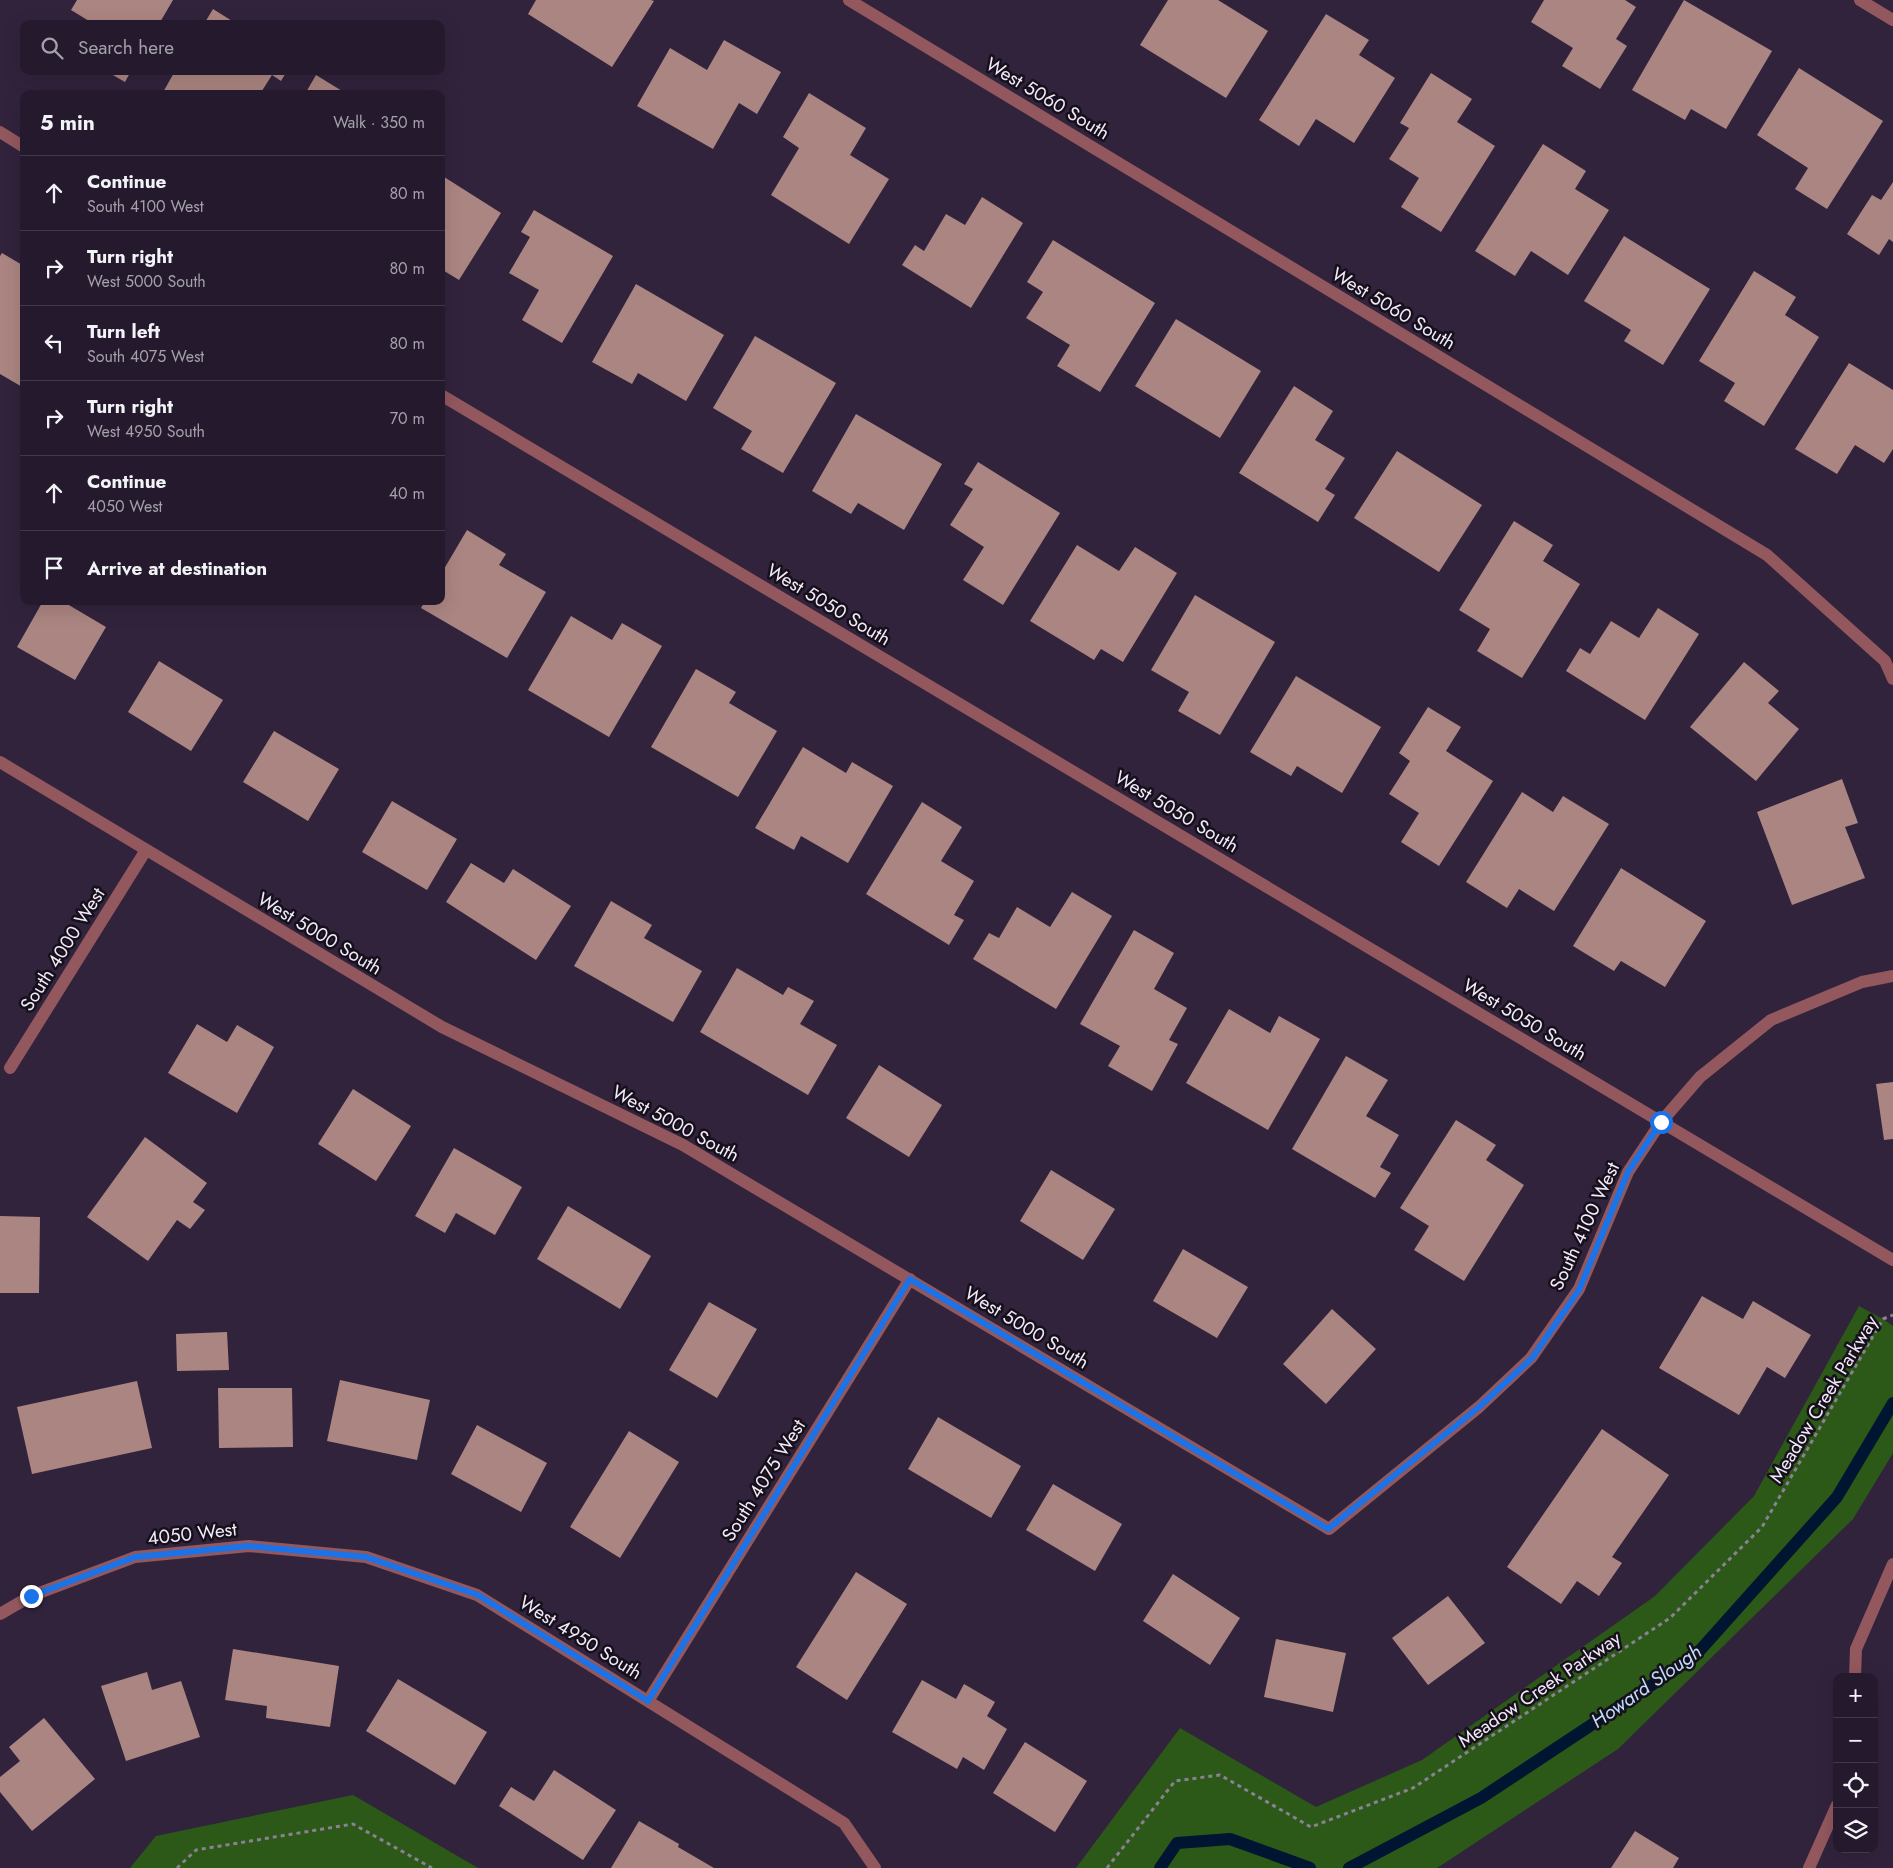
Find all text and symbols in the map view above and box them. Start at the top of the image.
search box [20,20,445,75]
icon: search [38,34,66,62]
text: Search here [78,34,174,61]
street label: West 5060 South [981,51,1115,146]
text: 5 min [40,108,95,138]
text: Walk · 350 m [333,111,425,134]
text: Continue [87,168,166,195]
icon: ahead [40,179,68,207]
text: 80 m [389,182,425,205]
text: South 4100 West [87,195,204,218]
text: Turn right [87,243,173,270]
icon: right [40,254,68,282]
text: 80 m [389,257,425,280]
street label: West 5060 South [1327,261,1461,356]
text: West 5000 South [87,270,206,293]
text: Turn left [87,318,160,345]
icon: left [40,329,68,357]
text: 80 m [389,332,425,355]
text: South 4075 West [87,345,204,368]
text: Turn right [87,393,173,420]
icon: right [40,404,68,432]
text: 70 m [390,407,425,430]
text: West 4950 South [87,420,205,443]
text: Continue [87,468,166,495]
icon: ahead [40,479,68,507]
text: 40 m [389,482,425,505]
text: 4050 West [87,495,162,518]
icon: arrive [40,554,68,582]
text: Arrive at destination [87,555,267,582]
street label: West 5050 South [762,557,896,652]
street label: West 5050 South [1110,764,1244,859]
street label: South 4000 West [14,882,112,1016]
street label: West 5000 South [252,886,387,981]
street label: West 5050 South [1458,972,1592,1067]
street label: West 5000 South [607,1078,744,1168]
route start [1650,1111,1673,1134]
street label: South 4100 West [1543,1157,1626,1295]
street label: West 5000 South [959,1280,1094,1375]
street label: Meadow Creek Parkway [1763,1310,1885,1488]
street label: South 4075 West [715,1414,812,1546]
street label: 4050 West [146,1515,238,1552]
route end [20,1585,43,1608]
street label: West 4950 South [514,1589,647,1686]
street label: Meadow Creek Parkway [1452,1624,1627,1754]
water label: Howard Slough [1585,1637,1708,1735]
map controls [1833,1673,1878,1853]
button: + [1833,1673,1878,1718]
button: − [1833,1718,1878,1763]
button: locate [1833,1763,1878,1808]
button: layers [1833,1808,1878,1853]

